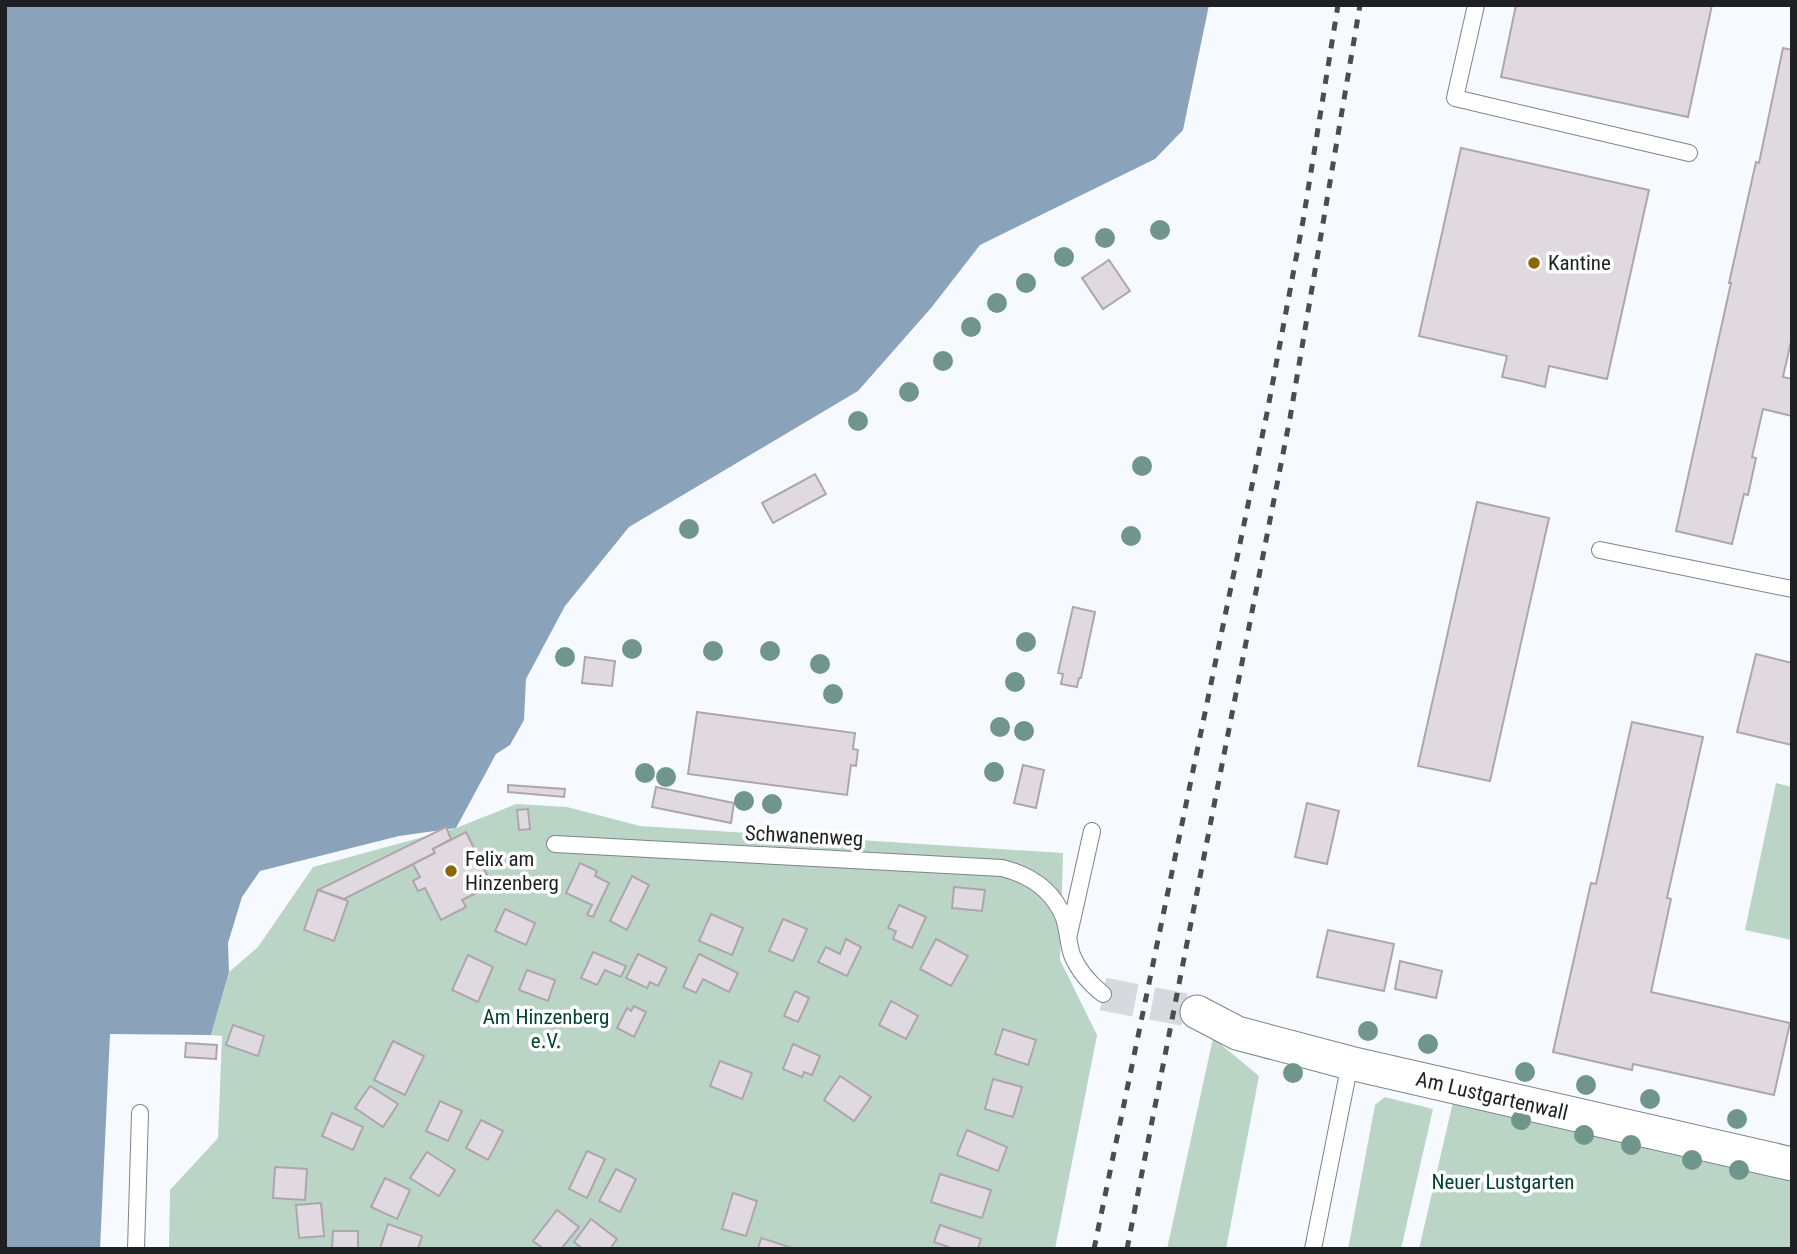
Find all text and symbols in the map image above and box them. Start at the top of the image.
place label: Kantine [1548,251,1611,275]
marker: Kantine [1526,255,1542,271]
street label: Schwanenweg [744,821,864,851]
place label: Felix am Hinzenberg [465,847,559,895]
marker: Felix am Hinzenberg [443,863,459,879]
park label: Am Hinzenberg e.V. [483,1005,609,1053]
street label: Am Lustgartenwall [1414,1067,1570,1125]
park label: Neuer Lustgarten [1431,1170,1575,1194]

